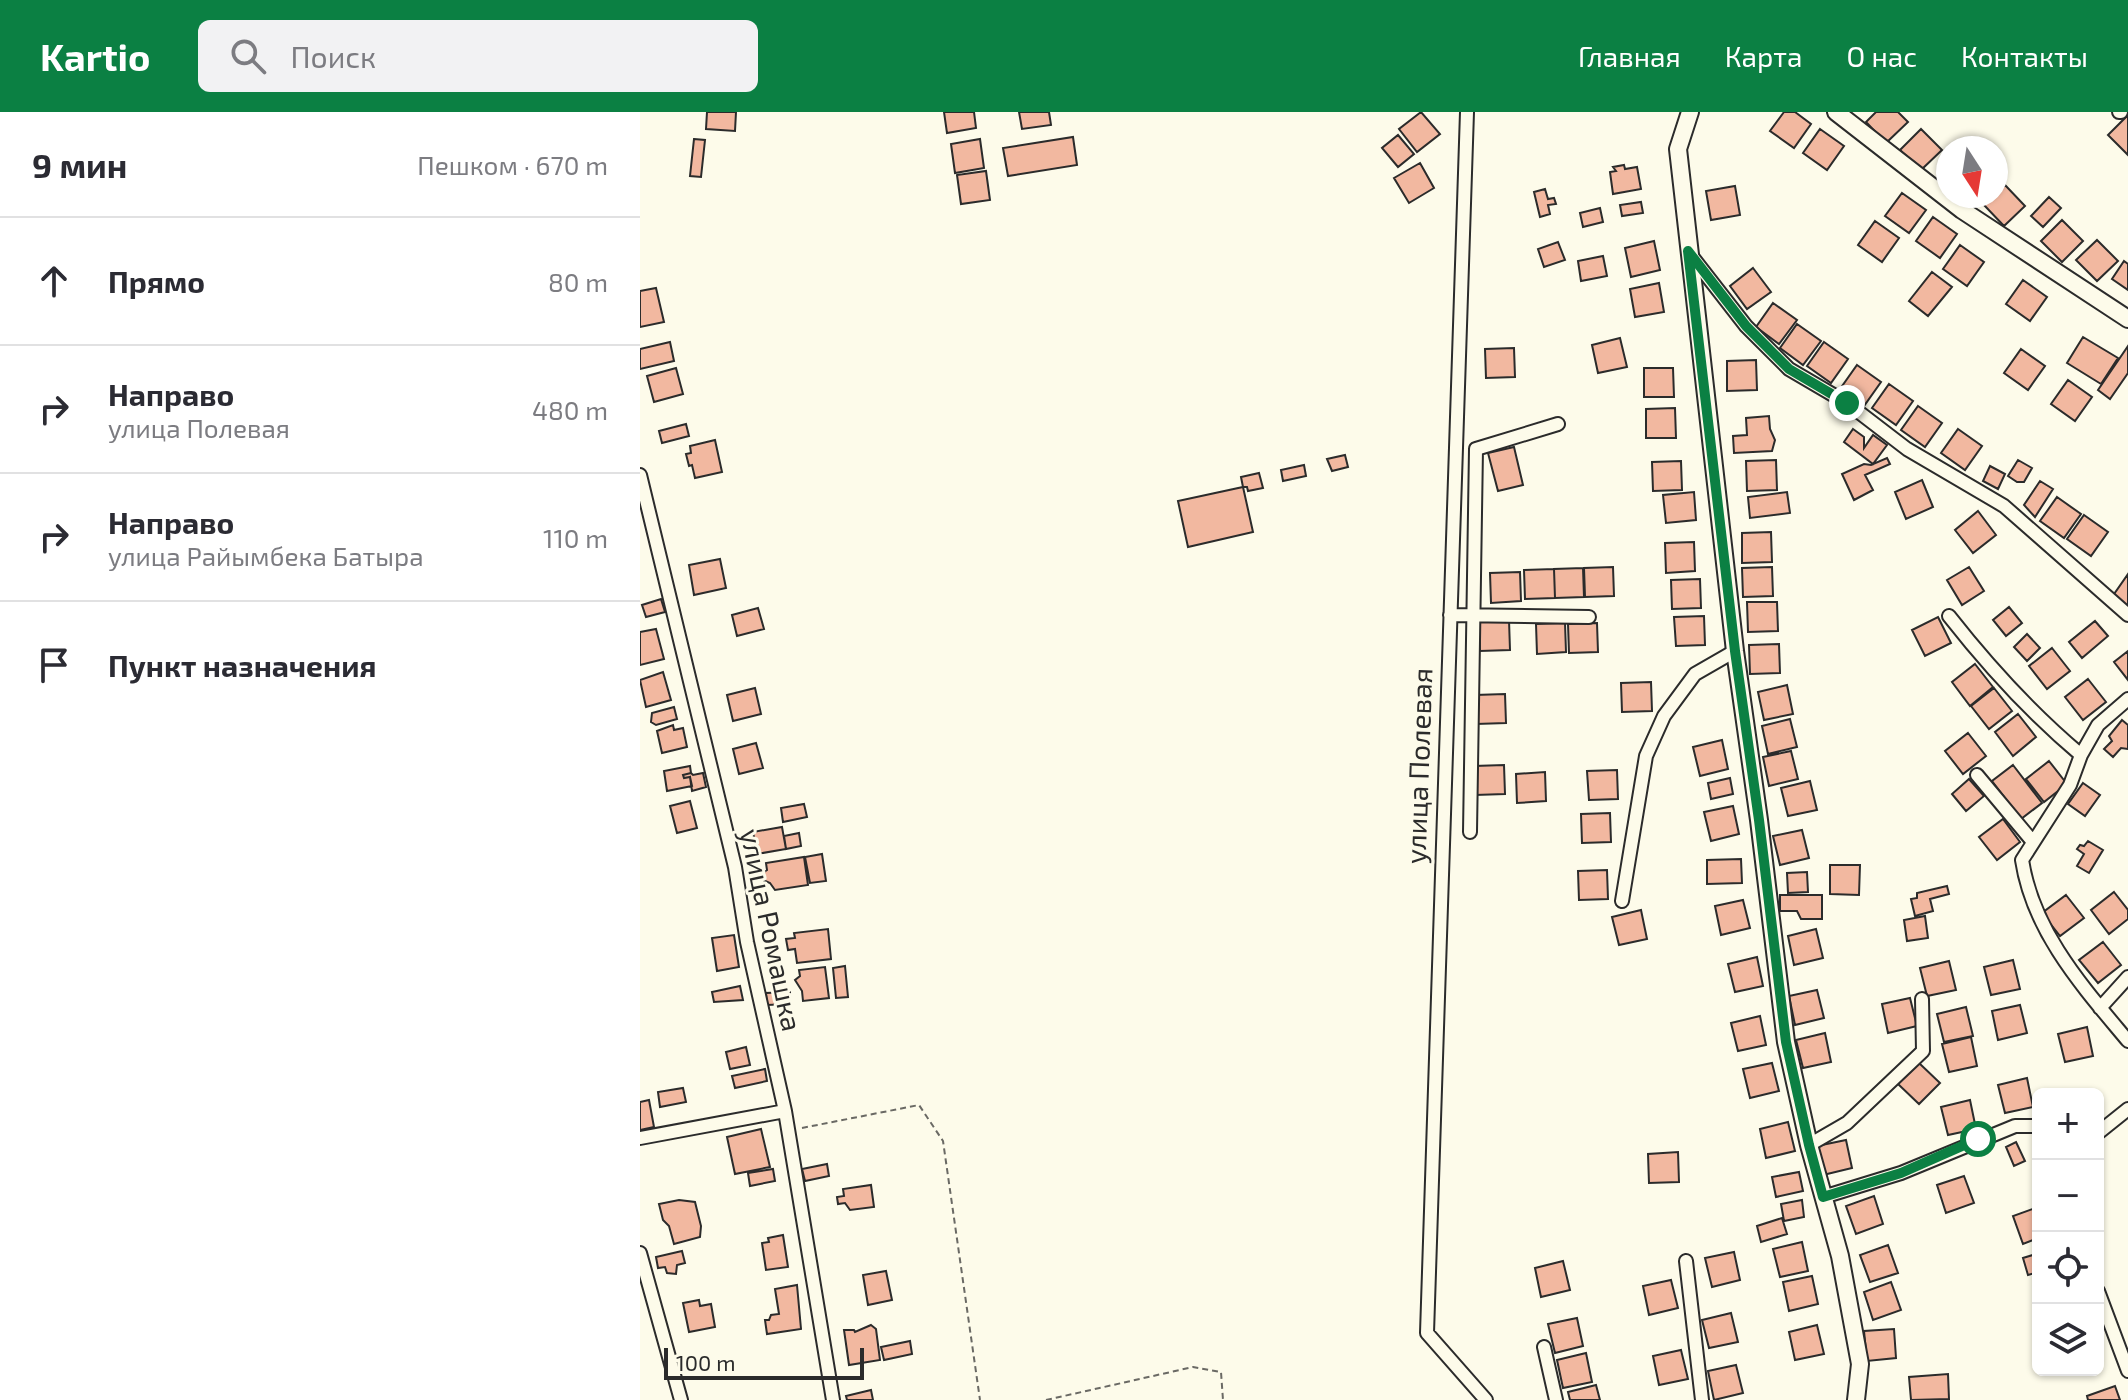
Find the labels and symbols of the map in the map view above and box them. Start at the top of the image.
north arrow [1936,136,2008,208]
route end [1829,385,1865,421]
street label: улица Полевая [1398,667,1438,864]
street label: улица Ромашка [734,825,810,1034]
route start [1960,1121,1996,1157]
scale bar [664,1344,864,1380]

